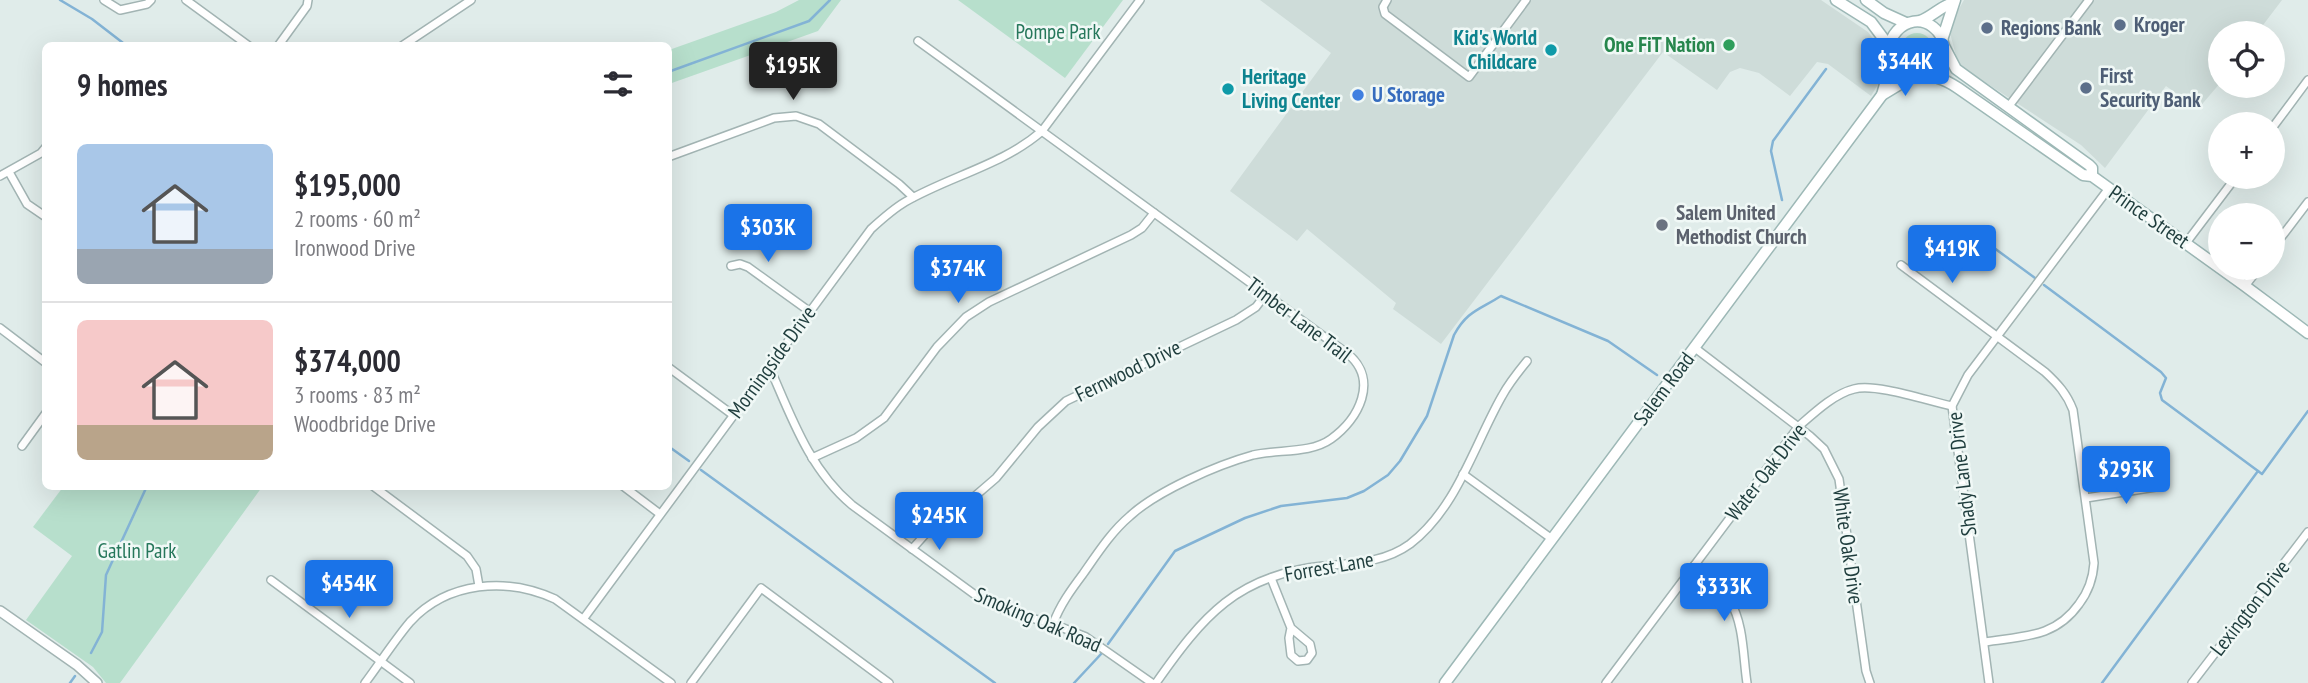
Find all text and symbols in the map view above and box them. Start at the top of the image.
place label: Kroger [2134,11,2185,38]
place label: Regions Bank [2001,14,2102,41]
marker: Kroger [2112,17,2128,33]
park label: Pompe Park [1015,18,1101,45]
marker: Regions Bank [1979,20,1995,36]
map controls [2208,21,2285,280]
button: locate [2208,21,2285,98]
place label: Kid's World Childcare [1454,24,1537,75]
place label: One FiT Nation [1604,31,1715,58]
marker: One FiT Nation [1721,37,1737,53]
pin: $344K [1856,38,1954,98]
pin: $195K [744,42,842,102]
marker: Kid's World Childcare [1543,42,1559,58]
text: $344K [1877,46,1933,75]
text: $195K [765,50,821,79]
place label: First Security Bank [2100,62,2201,113]
place label: Heritage Living Center [1242,63,1341,114]
text: 9 homes [77,65,168,104]
icon: filters [599,65,637,103]
marker: First Security Bank [2078,80,2094,96]
marker: Heritage Living Center [1220,81,1236,97]
place label: U Storage [1372,81,1445,108]
marker: U Storage [1350,87,1366,103]
button: + [2208,112,2285,189]
text: $195,000 [294,165,401,204]
icon: home [133,172,217,256]
street label: Prince Street [2104,179,2195,254]
place label: Salem United Methodist Church [1676,199,1807,250]
button: − [2208,203,2285,280]
text: 2 rooms · 60 m² [294,204,421,233]
pin: $303K [719,204,817,264]
text: $303K [740,212,796,241]
marker: Salem United Methodist Church [1654,217,1670,233]
pin: $419K [1903,226,2001,285]
text: Ironwood Drive [294,233,416,262]
text: $419K [1924,233,1980,262]
pin: $374K [909,246,1007,305]
text: $374K [930,253,986,282]
street label: Timber Lane Trail [1241,271,1358,368]
street label: Morningside Drive [722,300,821,423]
street label: Fernwood Drive [1070,333,1185,408]
text: $374,000 [294,341,401,380]
street label: Salem Road [1627,347,1700,431]
icon: home [133,348,217,432]
text: 3 rooms · 83 m² [294,380,421,409]
text: Woodbridge Drive [294,409,436,438]
street label: Shady Lane Drive [1940,410,1983,538]
street label: Water Oak Drive [1719,417,1812,526]
pin: $293K [2077,447,2175,506]
text: $293K [2098,454,2154,483]
street label: White Oak Drive [1827,486,1870,606]
pin: $245K [890,492,988,552]
text: $245K [911,500,967,529]
park label: Gatlin Park [98,537,176,564]
street label: Forrest Lane [1282,545,1376,588]
street label: Lexington Drive [2204,554,2295,661]
pin: $454K [300,560,398,620]
pin: $333K [1675,564,1773,623]
text: $454K [321,568,377,597]
text: $333K [1696,571,1752,600]
street label: Smoking Oak Road [971,581,1106,658]

